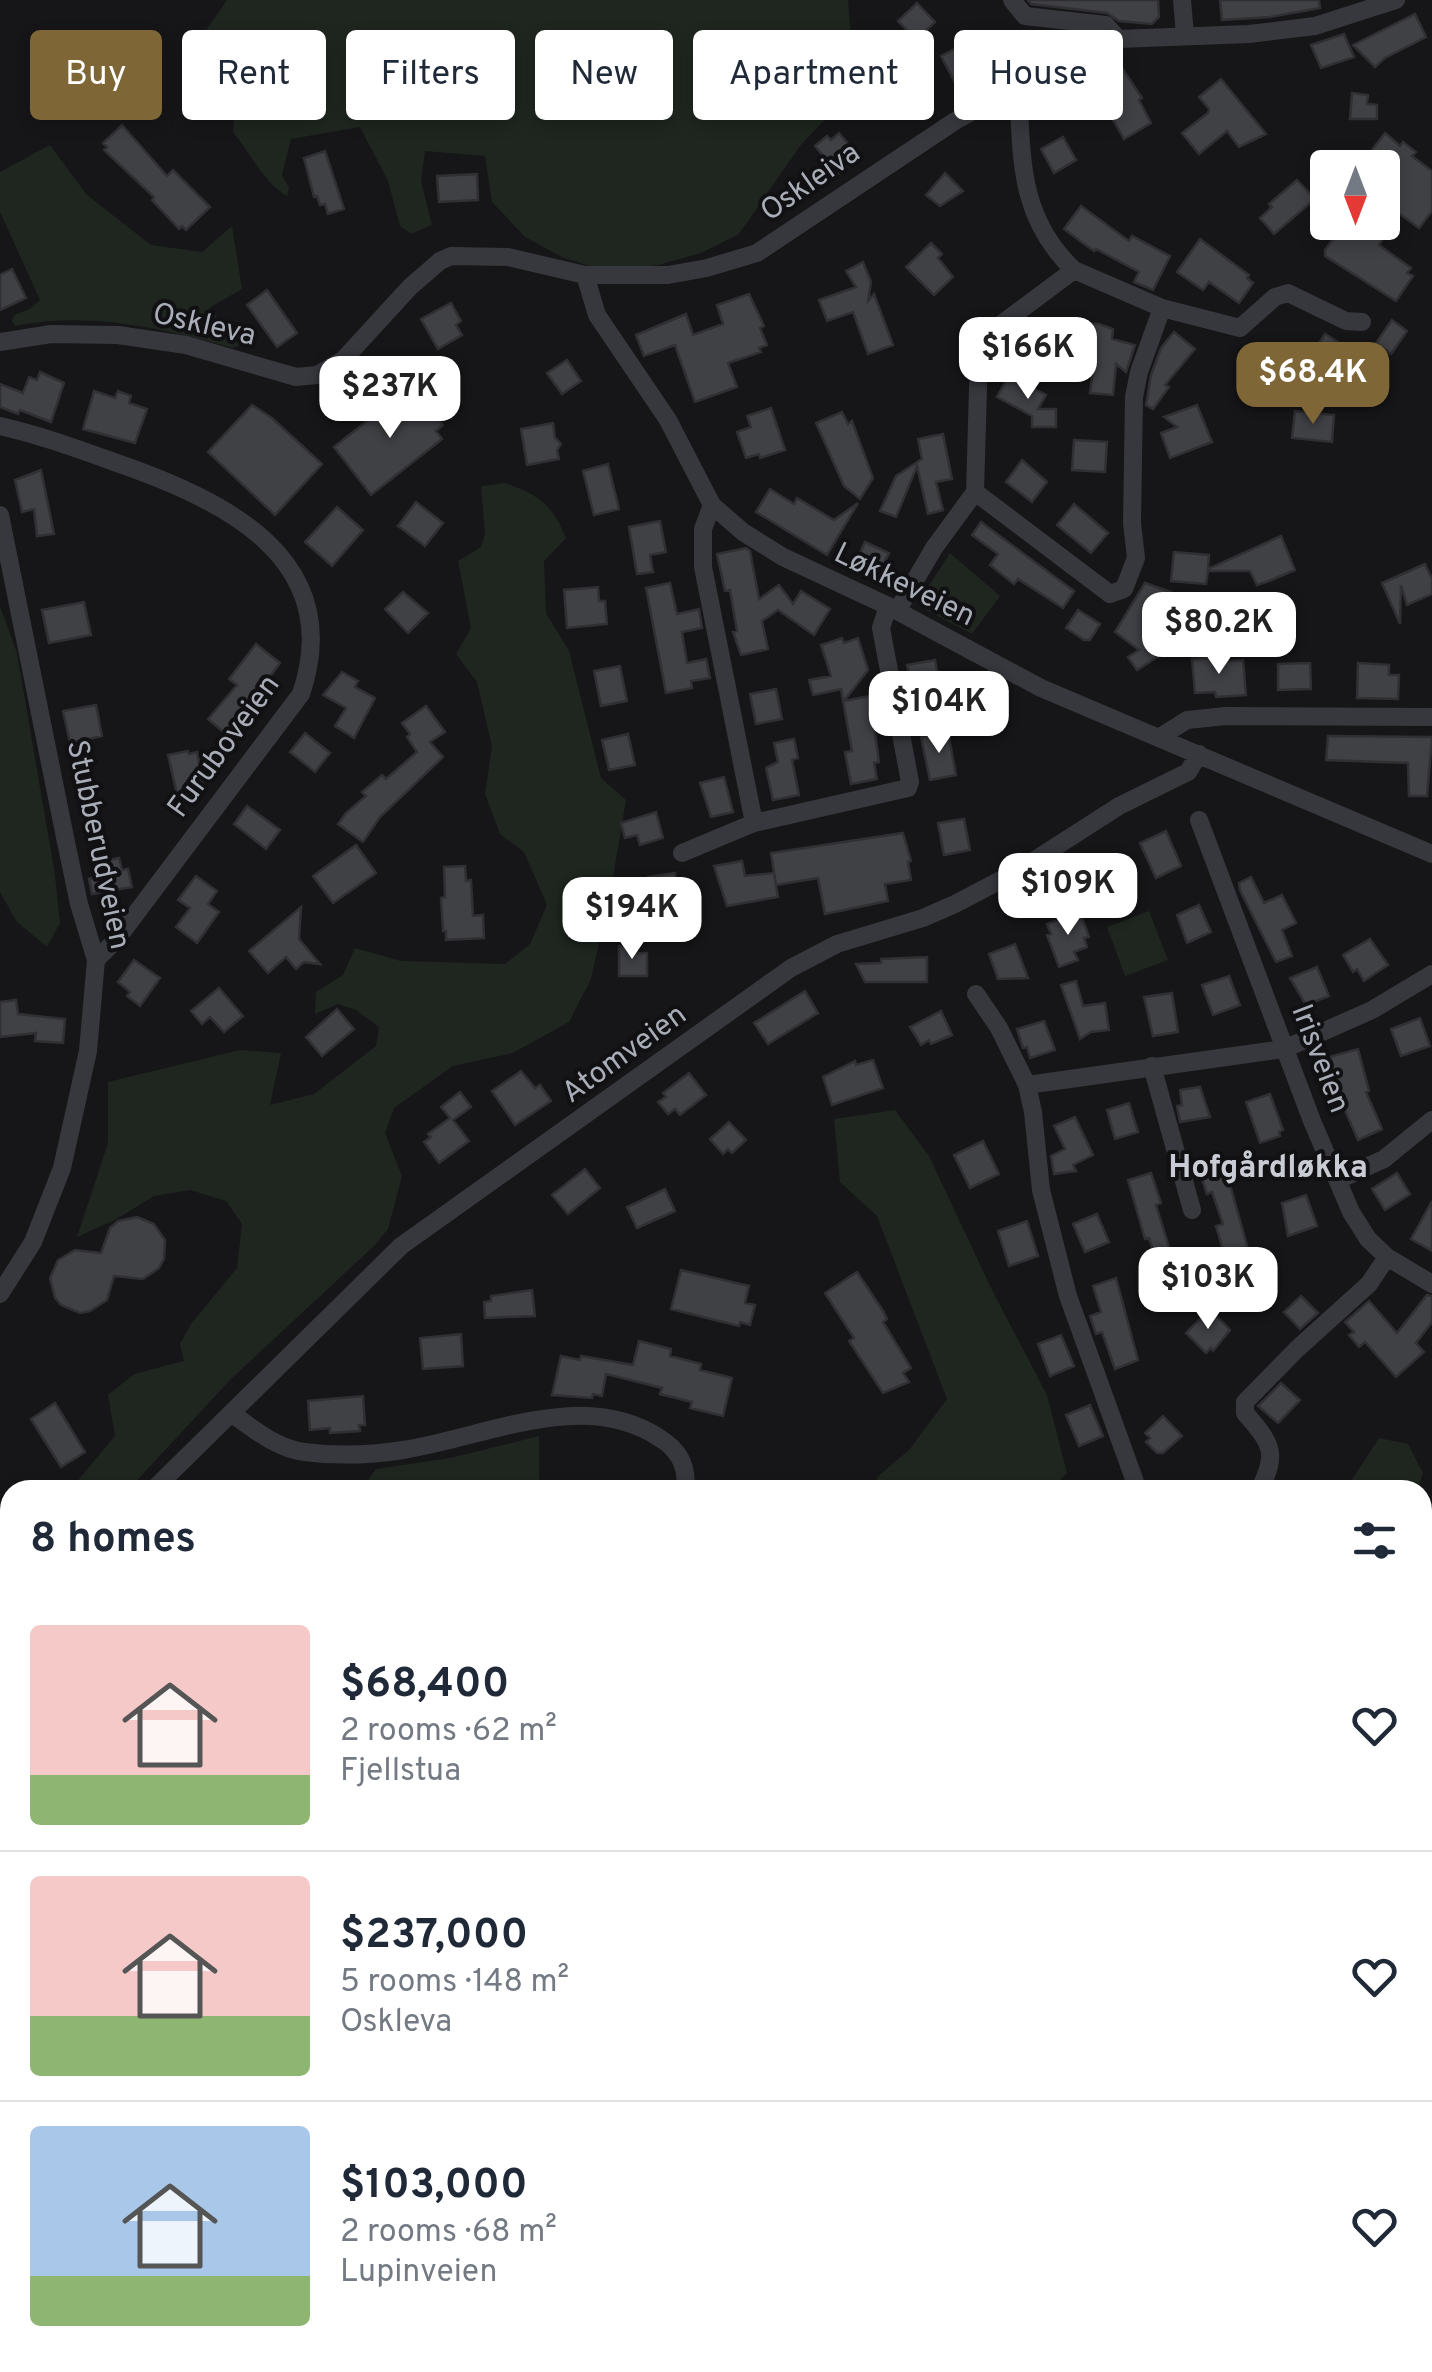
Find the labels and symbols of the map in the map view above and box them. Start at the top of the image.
street label: Oskleiva [754,135,868,231]
north arrow [1310,150,1400,240]
street label: Oskleva [149,296,259,356]
pin: $166K [958,317,1098,402]
pin: $68.4K [1232,342,1394,427]
pin: $237K [320,356,460,441]
street label: Løkkeveien [827,536,981,636]
pin: $80.2K [1138,592,1300,677]
street label: Furuboveien [161,668,289,826]
pin: $104K [869,671,1009,756]
street label: Stubberudveien [57,737,137,953]
pin: $109K [998,853,1138,938]
pin: $194K [562,877,702,962]
street label: Atomveien [555,997,695,1113]
street label: Irisveien [1281,999,1357,1119]
district label: Hofgårdløkka [1168,1149,1368,1189]
pin: $103K [1138,1247,1278,1332]

